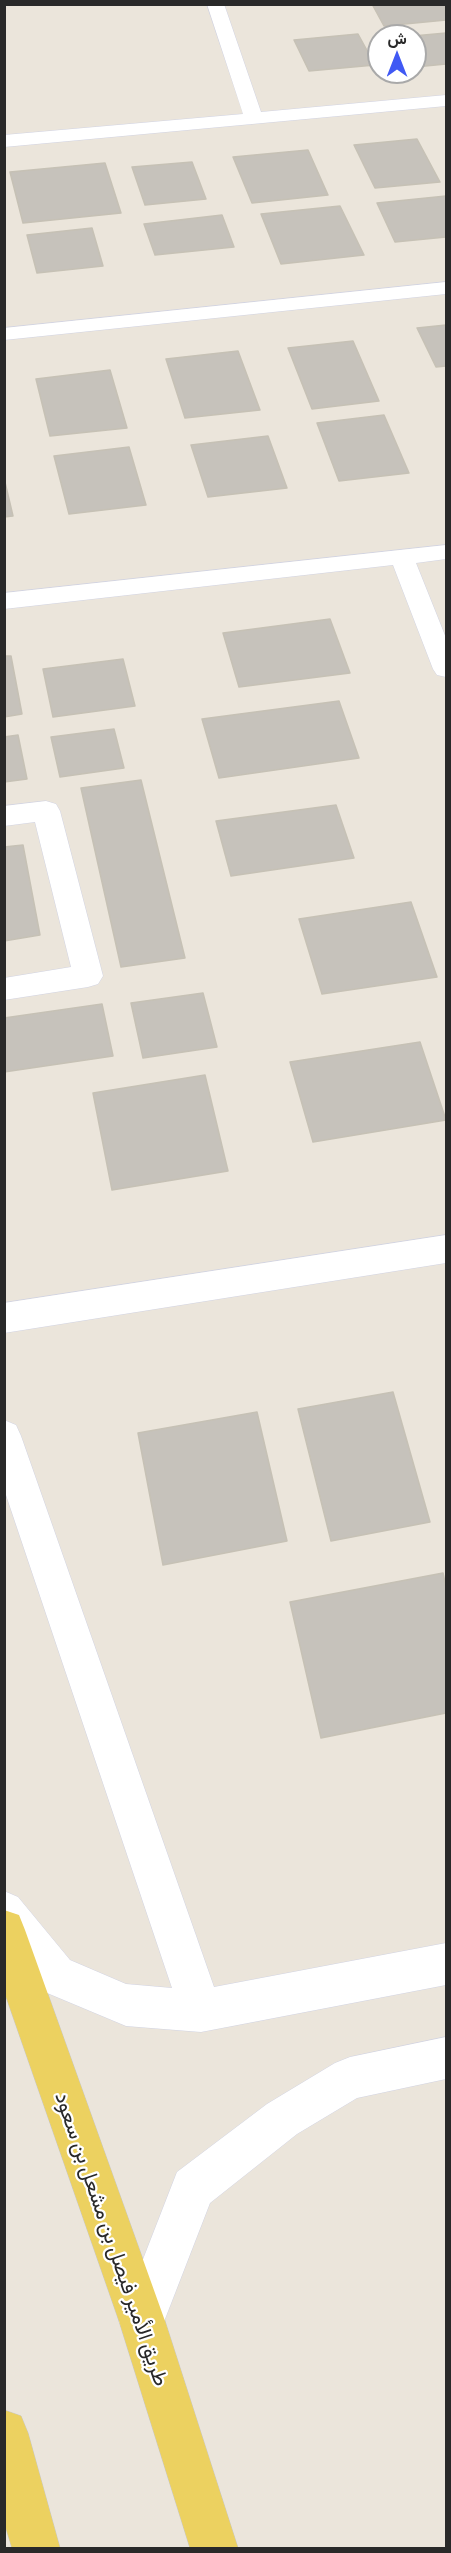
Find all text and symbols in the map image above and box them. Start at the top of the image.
north arrow [367,24,427,84]
text: ش [387,28,407,47]
street label: طريق الأمير فيصل بن مشعل بن سعود [50,2089,174,2389]

